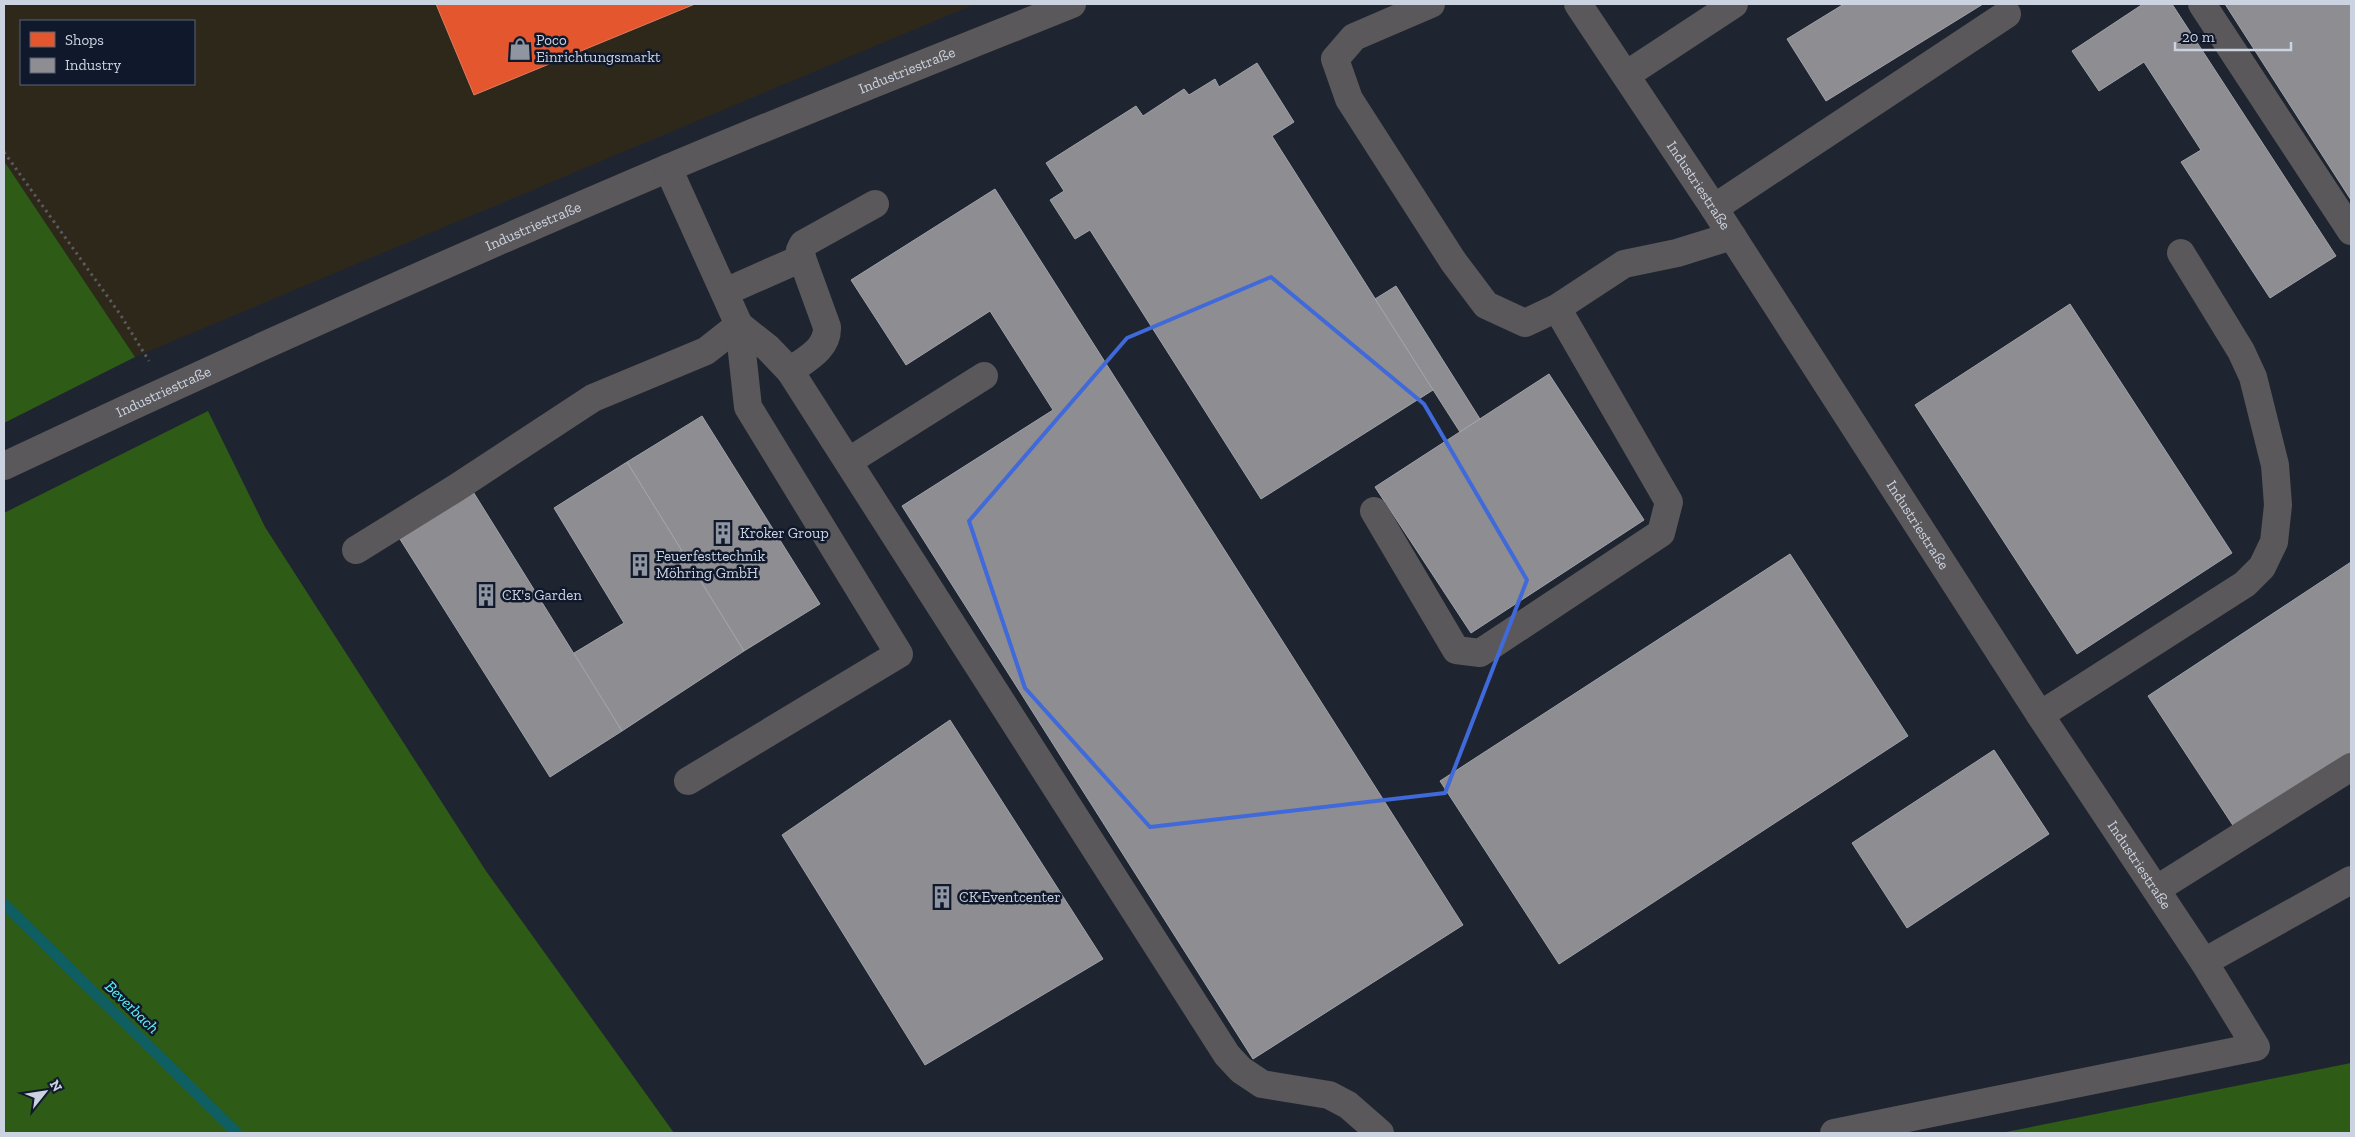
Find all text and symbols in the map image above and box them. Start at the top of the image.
legend [20,20,195,85]
scale bar [2175,20,2291,52]
text: 20 m [2182,28,2215,46]
text: Shops [65,31,104,49]
place label: Poco Einrichtungsmarkt [536,31,661,66]
shop icon: Poco Einrichtungsmarkt [507,36,533,62]
street label: Industriestraße [856,43,958,98]
text: Industry [65,56,122,74]
street label: Industriestraße [1663,138,1735,233]
street label: Industriestraße [483,198,584,255]
street label: Industriestraße [113,362,214,421]
street label: Industriestraße [1883,477,1953,573]
building icon: Kroker Group [710,520,736,546]
place label: Kroker Group [740,524,829,542]
place label: Feuerfesttechnik Möhring GmbH [656,547,765,582]
building icon: Feuerfesttechnik Möhring GmbH [627,552,653,578]
building icon: CK's Garden [473,582,499,608]
place label: CK's Garden [502,586,582,604]
street label: Industriestraße [2104,817,2175,913]
building icon: CK Eventcenter [929,884,955,910]
place label: CK Eventcenter [959,888,1060,906]
water label: Beverbach [101,977,163,1037]
north arrow [20,1067,70,1117]
text: N [46,1077,66,1095]

